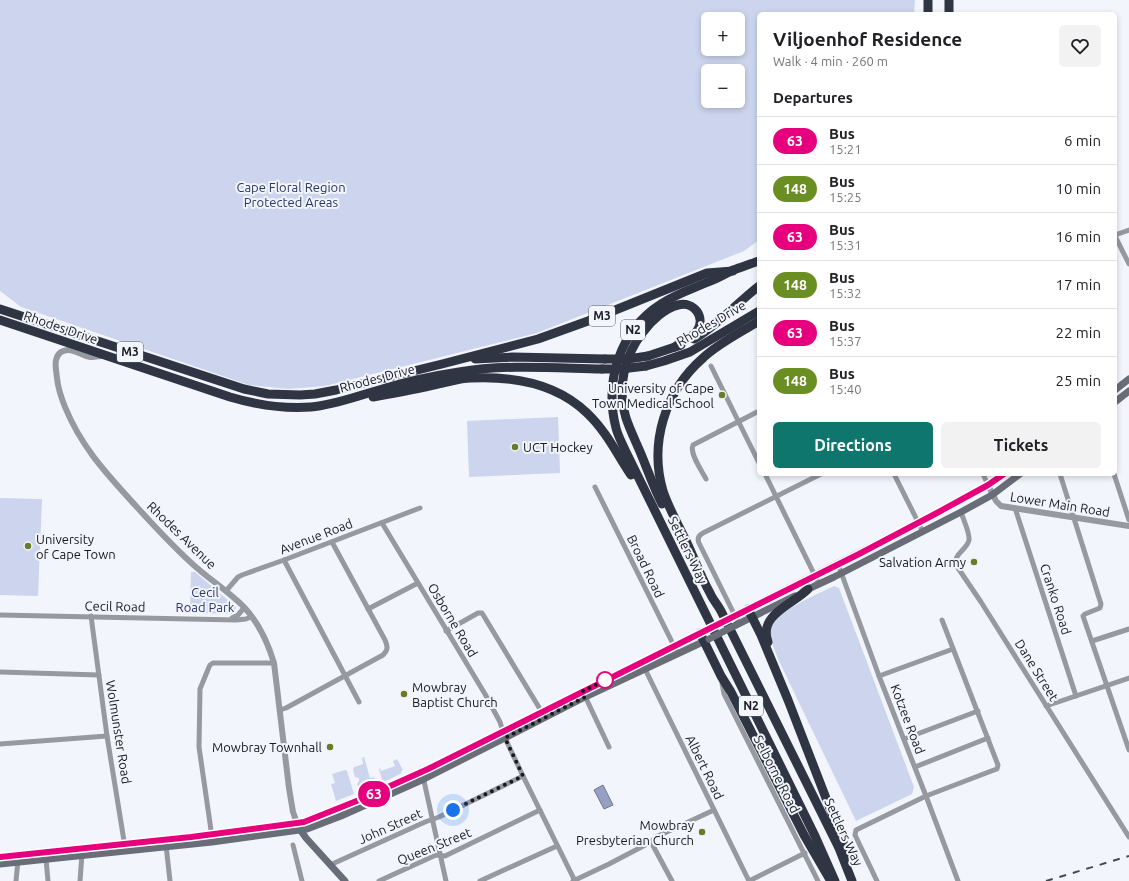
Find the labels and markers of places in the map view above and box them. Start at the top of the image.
place label: University of Cape Town Medical School [592,381,715,410]
marker: University of Cape Town Medical School [717,390,727,400]
place label: UCT Hockey [523,440,593,454]
marker: UCT Hockey [510,442,520,452]
place label: University of Cape Town [36,532,116,561]
marker: University of Cape Town [23,541,33,551]
place label: Salvation Army [879,555,966,569]
marker: Salvation Army [969,557,979,567]
unlabelled marker [596,671,614,689]
place label: Mowbray Baptist Church [412,680,498,709]
marker: Mowbray Baptist Church [399,689,409,699]
place label: Mowbray Townhall [212,740,323,754]
marker: Mowbray Townhall [325,742,335,752]
place label: Mowbray Presbyterian Church [576,818,694,847]
marker: Mowbray Presbyterian Church [697,827,707,837]

